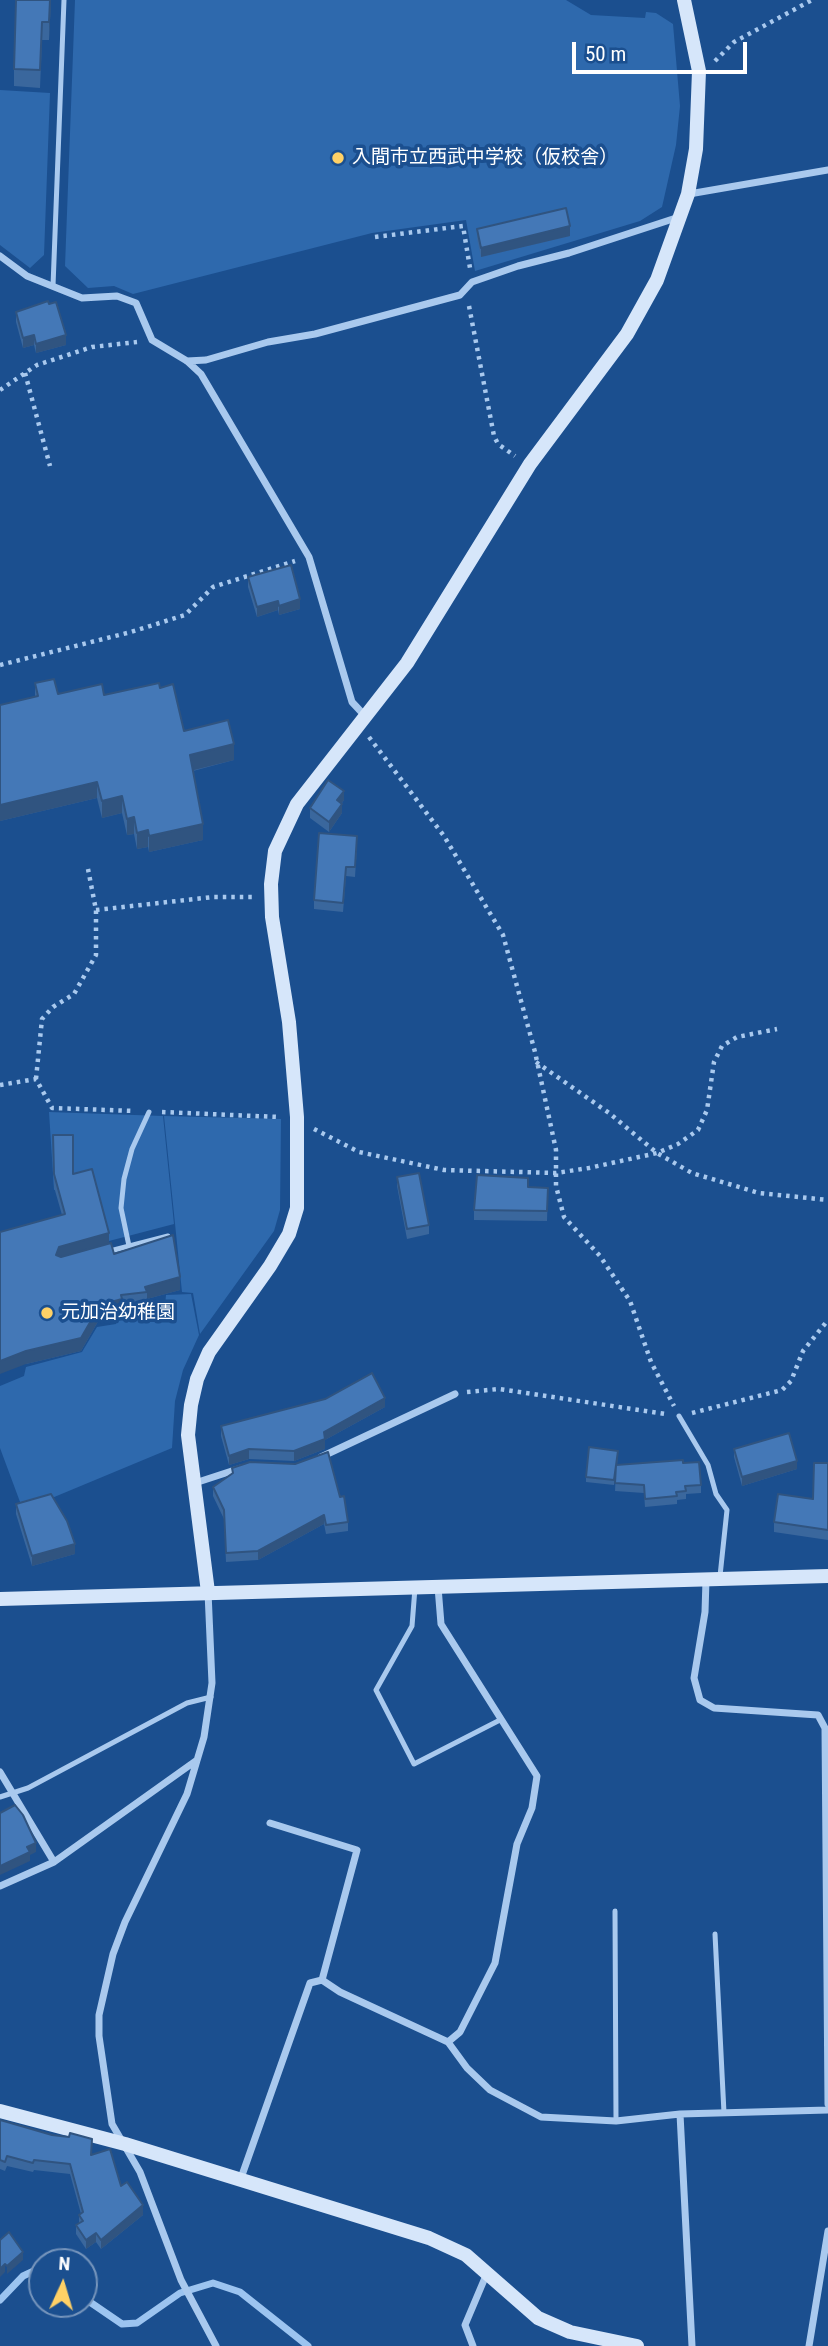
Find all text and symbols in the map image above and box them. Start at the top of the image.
scale bar [576,28,751,72]
text: 50 m [585,42,626,66]
place label: 入間市立西武中学校（仮校舎） [352,147,618,169]
marker: 入間市立西武中学校（仮校舎） [330,150,346,166]
place label: 元加治幼稚園 [61,1302,175,1324]
marker: 元加治幼稚園 [39,1305,55,1321]
north arrow [28,2248,98,2318]
text: N [58,2252,71,2275]

